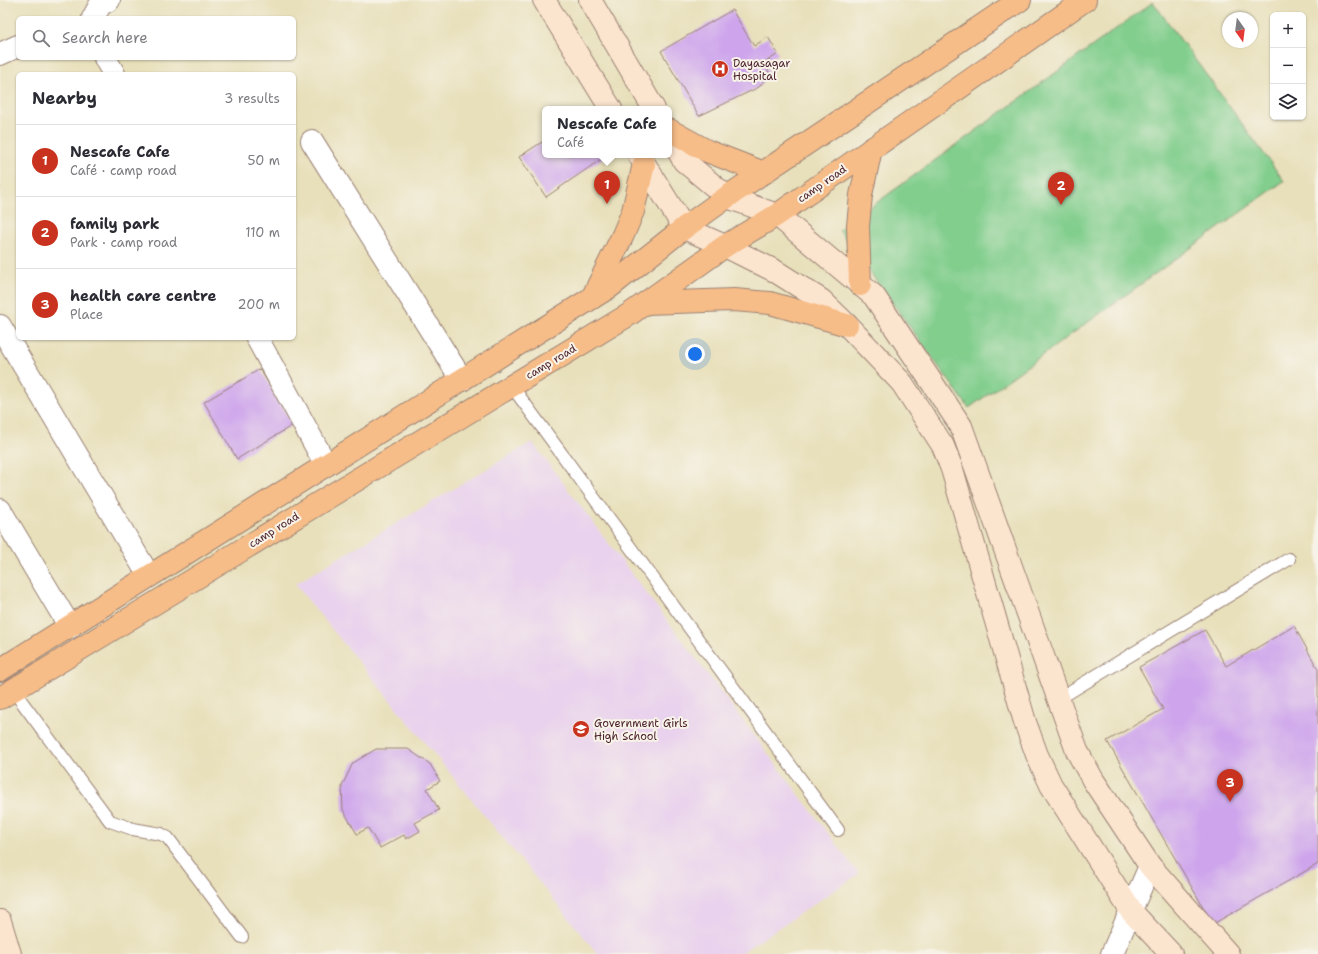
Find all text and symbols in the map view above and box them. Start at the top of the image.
north arrow [1222,12,1258,48]
map controls [1270,12,1306,120]
button: + [1270,12,1306,48]
search box [16,16,296,60]
icon: search [30,27,52,49]
text: Search here [62,28,148,48]
button: − [1270,48,1306,84]
place label: Dayasagar Hospital [733,56,790,84]
hospital icon: Dayasagar Hospital [710,59,730,79]
button: layers [1270,84,1306,120]
text: Nearby [32,87,97,109]
text: 3 results [224,90,280,107]
popup [542,106,672,158]
text: Nescafe Cafe [557,114,657,134]
text: Café [557,134,584,151]
text: Nescafe Cafe [70,142,170,162]
text: 1 [42,152,48,169]
text: 50 m [247,152,280,169]
text: Café · camp road [70,162,177,179]
street label: camp road [795,162,849,206]
pin: 1 [594,171,620,204]
pin: 2 [1048,172,1074,205]
text: family park [70,214,160,234]
text: 2 [40,224,50,241]
text: 110 m [245,224,280,241]
text: Park · camp road [70,234,177,251]
text: health care centre [70,286,217,306]
text: 3 [40,296,50,313]
text: 200 m [238,296,280,313]
text: Place [70,306,103,323]
street label: camp road [523,341,579,383]
your location [685,344,705,364]
street label: camp road [246,509,302,551]
place label: Government Girls High School [594,716,688,744]
school or university icon: Government Girls High School [571,719,591,739]
pin: 3 [1217,769,1243,802]

